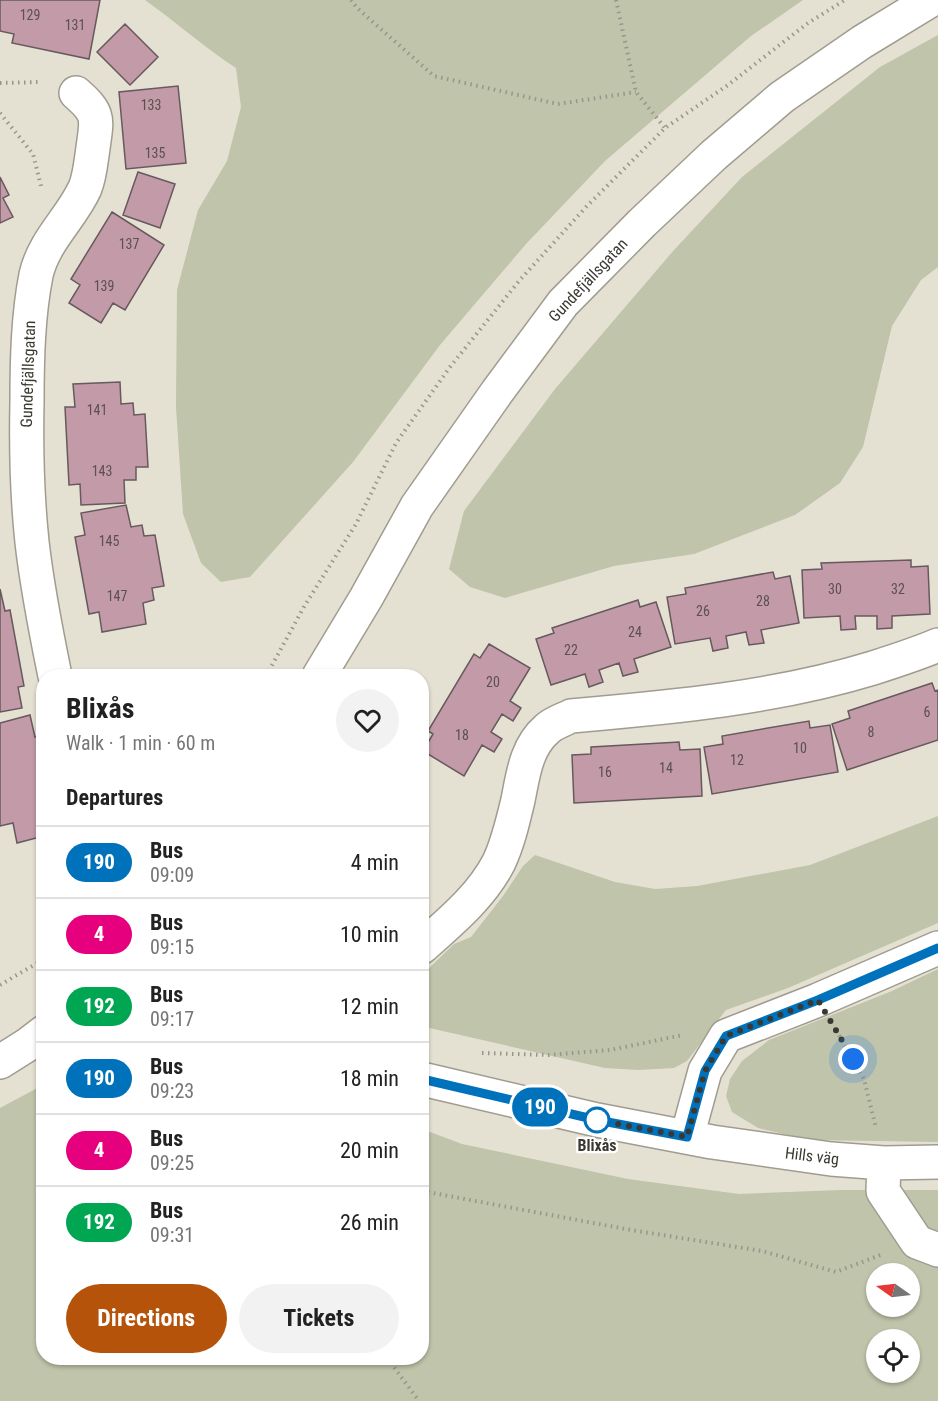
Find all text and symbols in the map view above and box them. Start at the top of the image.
house number: 129 [20,7,40,23]
house number: 131 [65,17,85,33]
house number: 133 [141,97,161,113]
house number: 135 [145,145,165,161]
street label: Gundefjällsgatan [545,234,631,326]
house number: 137 [119,236,139,252]
house number: 139 [94,278,114,294]
street label: Gundefjällsgatan [17,320,39,428]
house number: 141 [87,402,107,418]
house number: 143 [92,463,112,479]
house number: 145 [99,533,119,549]
house number: 30 [828,581,842,597]
house number: 32 [891,581,905,597]
house number: 147 [107,588,127,604]
house number: 28 [756,593,770,609]
house number: 26 [696,603,710,619]
house number: 24 [628,624,642,640]
house number: 22 [564,642,578,658]
house number: 20 [486,674,500,690]
button: heart [336,689,399,752]
text: Blixås [66,692,134,725]
house number: 6 [924,704,931,720]
house number: 8 [868,724,875,740]
house number: 18 [455,727,469,743]
text: Walk · 1 min · 60 m [66,731,215,755]
house number: 10 [793,740,807,756]
house number: 12 [730,752,744,768]
house number: 14 [659,760,673,776]
house number: 16 [598,764,612,780]
text: Departures [66,785,163,810]
text: Bus [150,838,183,863]
text: 190 [83,850,115,874]
text: 4 min [351,850,399,875]
text: 09:09 [150,863,194,887]
text: Bus [150,910,183,935]
text: 4 [94,922,104,946]
text: 10 min [340,922,399,947]
text: 09:15 [150,935,194,959]
text: Bus [150,982,183,1007]
text: 192 [83,994,115,1018]
text: 12 min [340,994,399,1019]
text: 09:17 [150,1007,194,1031]
your location [838,1044,868,1074]
text: Bus [150,1054,183,1079]
text: 190 [83,1066,115,1090]
text: 18 min [340,1066,399,1091]
text: 09:23 [150,1079,194,1103]
line badge: 190 [506,1088,574,1126]
text: 190 [524,1095,556,1119]
marker: Blixås [584,1107,610,1133]
text: Bus [150,1126,183,1151]
place label: Blixås [577,1136,617,1155]
text: 4 [94,1138,104,1162]
text: 20 min [340,1138,399,1163]
street label: Hills väg [784,1143,840,1169]
text: 09:25 [150,1151,194,1175]
text: Bus [150,1198,183,1223]
text: 192 [83,1210,115,1234]
text: 26 min [340,1210,399,1235]
text: 09:31 [150,1223,194,1247]
north arrow [866,1263,920,1317]
map controls [866,1263,920,1383]
button: Directions [66,1284,227,1353]
button: Tickets [239,1284,399,1353]
button: locate [866,1329,920,1383]

